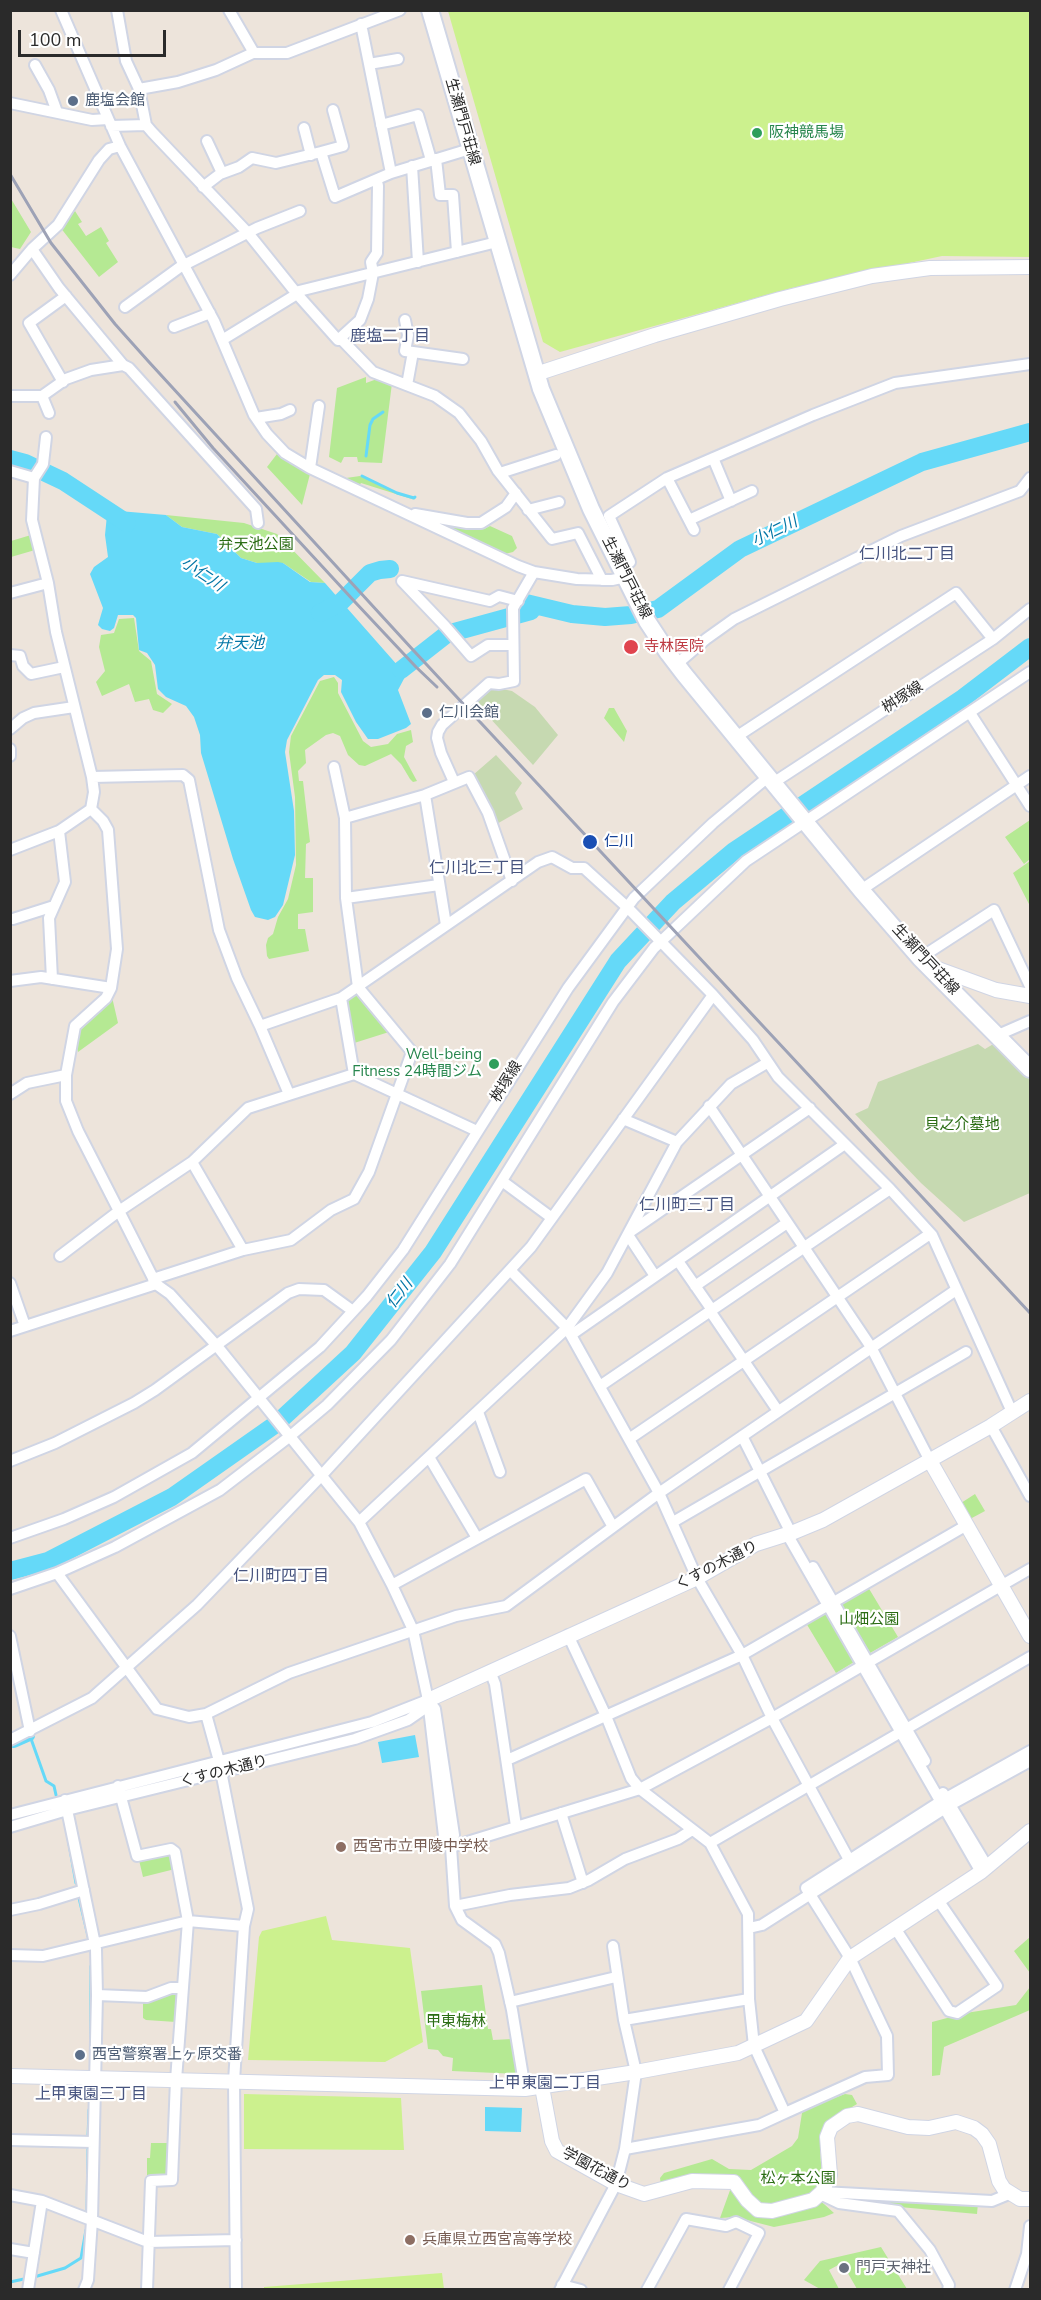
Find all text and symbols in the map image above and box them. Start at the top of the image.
scale bar [21,18,170,56]
text: 100 m [29,28,81,52]
street label: 生瀬門戸荘線 [441,76,483,168]
place label: 鹿塩会館 [85,92,145,110]
marker: 鹿塩会館 [66,94,80,108]
place label: 阪神競馬場 [769,124,844,142]
marker: 阪神競馬場 [750,126,764,140]
district label: 鹿塩二丁目 [350,327,430,347]
water label: 小仁川 [749,513,801,551]
street label: 生瀬門戸荘線 [598,534,654,622]
park label: 弁天池公園 [219,536,293,554]
district label: 仁川北二丁目 [859,545,955,565]
water label: 小仁川 [177,554,227,596]
water label: 弁天池 [216,634,264,654]
marker: 寺林医院 [622,638,640,656]
place label: 寺林医院 [644,638,704,656]
street label: 桝塚線 [879,678,927,718]
place label: 仁川会館 [439,704,499,722]
marker: 仁川会館 [420,706,434,720]
marker: 仁川 [581,833,599,851]
place label: 仁川 [604,833,634,851]
district label: 仁川北三丁目 [429,859,525,879]
street label: 生瀬門戸荘線 [888,921,962,999]
place label: Well-being Fitness 24時間ジム [352,1046,482,1081]
marker: Well-being Fitness 24時間ジム [487,1057,501,1071]
street label: 桝塚線 [487,1058,527,1106]
park label: 貝之介墓地 [925,1116,999,1134]
district label: 仁川町三丁目 [639,1196,735,1216]
water label: 仁川 [383,1275,417,1313]
street label: くすの木通り [673,1538,761,1594]
district label: 仁川町四丁目 [233,1567,329,1587]
park label: 山畑公園 [839,1611,899,1629]
street label: くすの木通り [178,1752,270,1792]
place label: 西宮市立甲陵中学校 [353,1838,488,1856]
marker: 西宮市立甲陵中学校 [334,1840,348,1854]
park label: 甲東梅林 [426,2013,486,2031]
place label: 西宮警察署上ヶ原交番 [92,2046,242,2064]
marker: 西宮警察署上ヶ原交番 [73,2048,87,2062]
district label: 上甲東園二丁目 [489,2074,601,2094]
district label: 上甲東園三丁目 [35,2085,147,2105]
street label: 学園花通り [559,2144,633,2196]
park label: 松ヶ本公園 [761,2170,835,2188]
place label: 兵庫県立西宮高等学校 [422,2231,572,2249]
marker: 兵庫県立西宮高等学校 [403,2233,417,2247]
place label: 門戸天神社 [856,2259,931,2277]
marker: 門戸天神社 [837,2261,851,2275]

